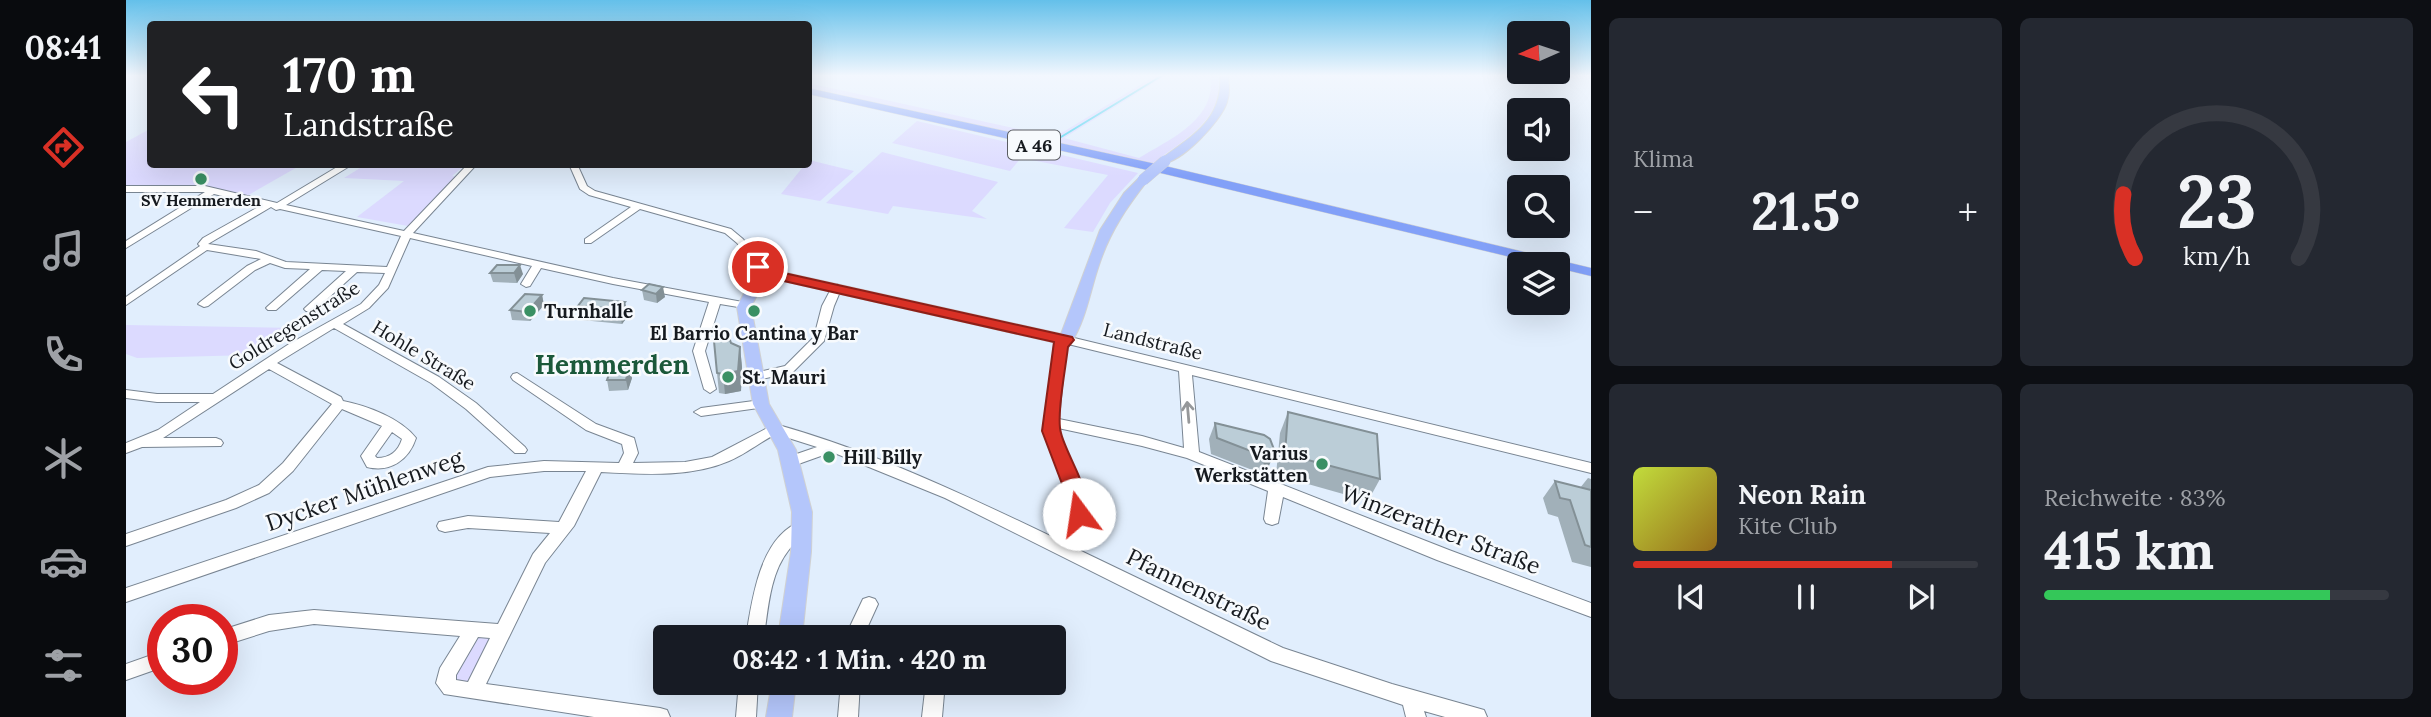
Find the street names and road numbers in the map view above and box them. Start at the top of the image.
road number: A 46 [1008,130,1060,160]
street label: Goldregenstraße [224,275,364,375]
street label: Hohle Straße [368,315,480,395]
street label: Landstraße [1101,317,1205,365]
street label: Dycker Mühlenweg [262,442,467,537]
street label: Winzerather Straße [1337,478,1545,580]
street label: Pfannenstraße [1122,541,1276,637]

